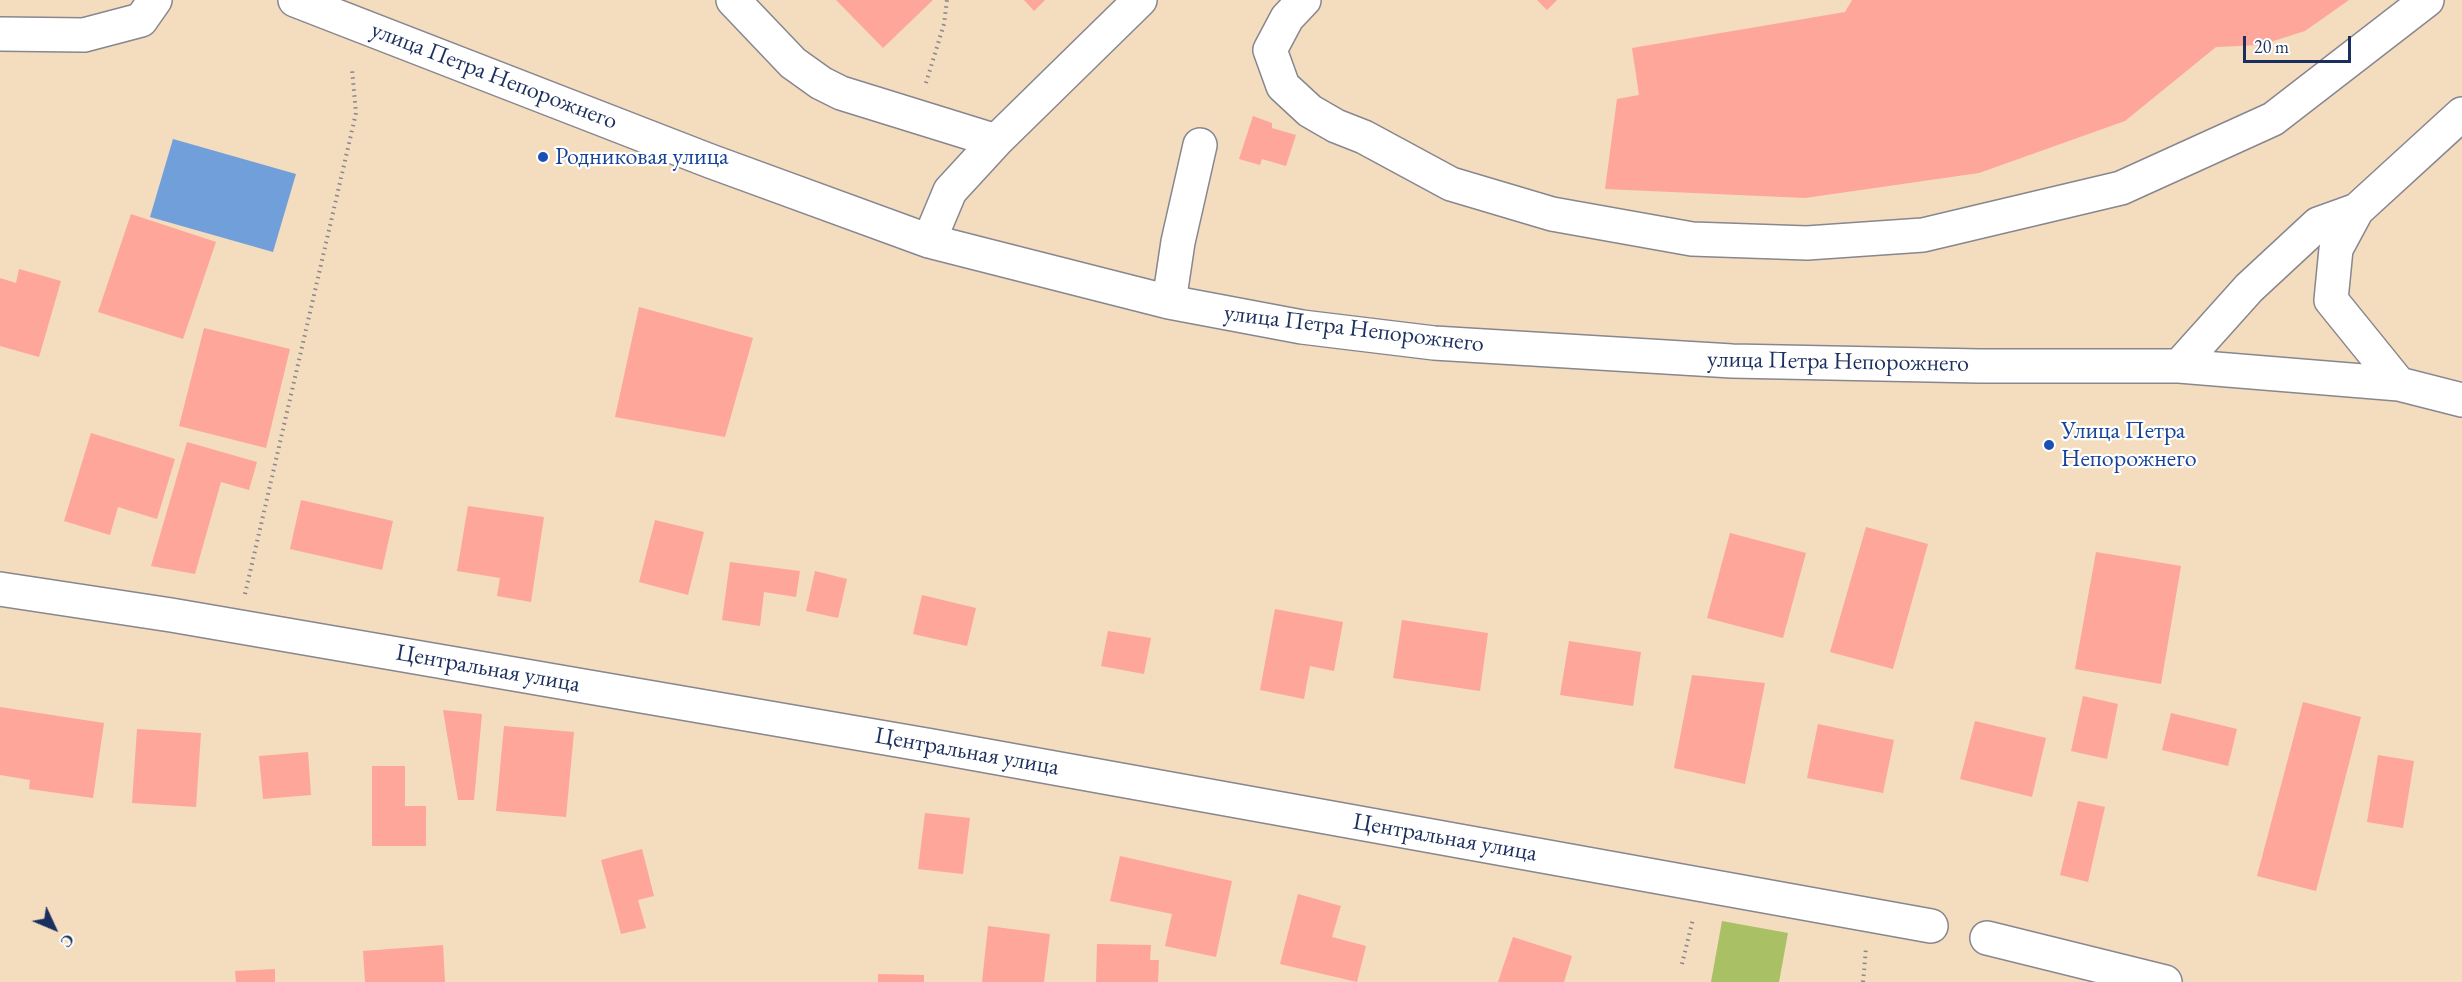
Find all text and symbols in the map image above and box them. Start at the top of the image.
street label: улица Петра Непорожнего [367,16,621,136]
scale bar [2246,24,2354,62]
text: 20 m [2254,35,2289,58]
place label: Родниковая улица [555,143,729,171]
marker: Родниковая улица [536,150,550,164]
street label: улица Петра Непорожнего [1222,299,1486,359]
street label: улица Петра Непорожнего [1707,345,1969,379]
place label: Улица Петра Непорожнего [2061,417,2197,473]
marker: Улица Петра Непорожнего [2042,438,2056,452]
street label: Центральная улица [394,639,582,699]
street label: Центральная улица [873,722,1061,782]
street label: Центральная улица [1351,808,1539,868]
north arrow [24,898,84,958]
text: С [56,929,79,952]

